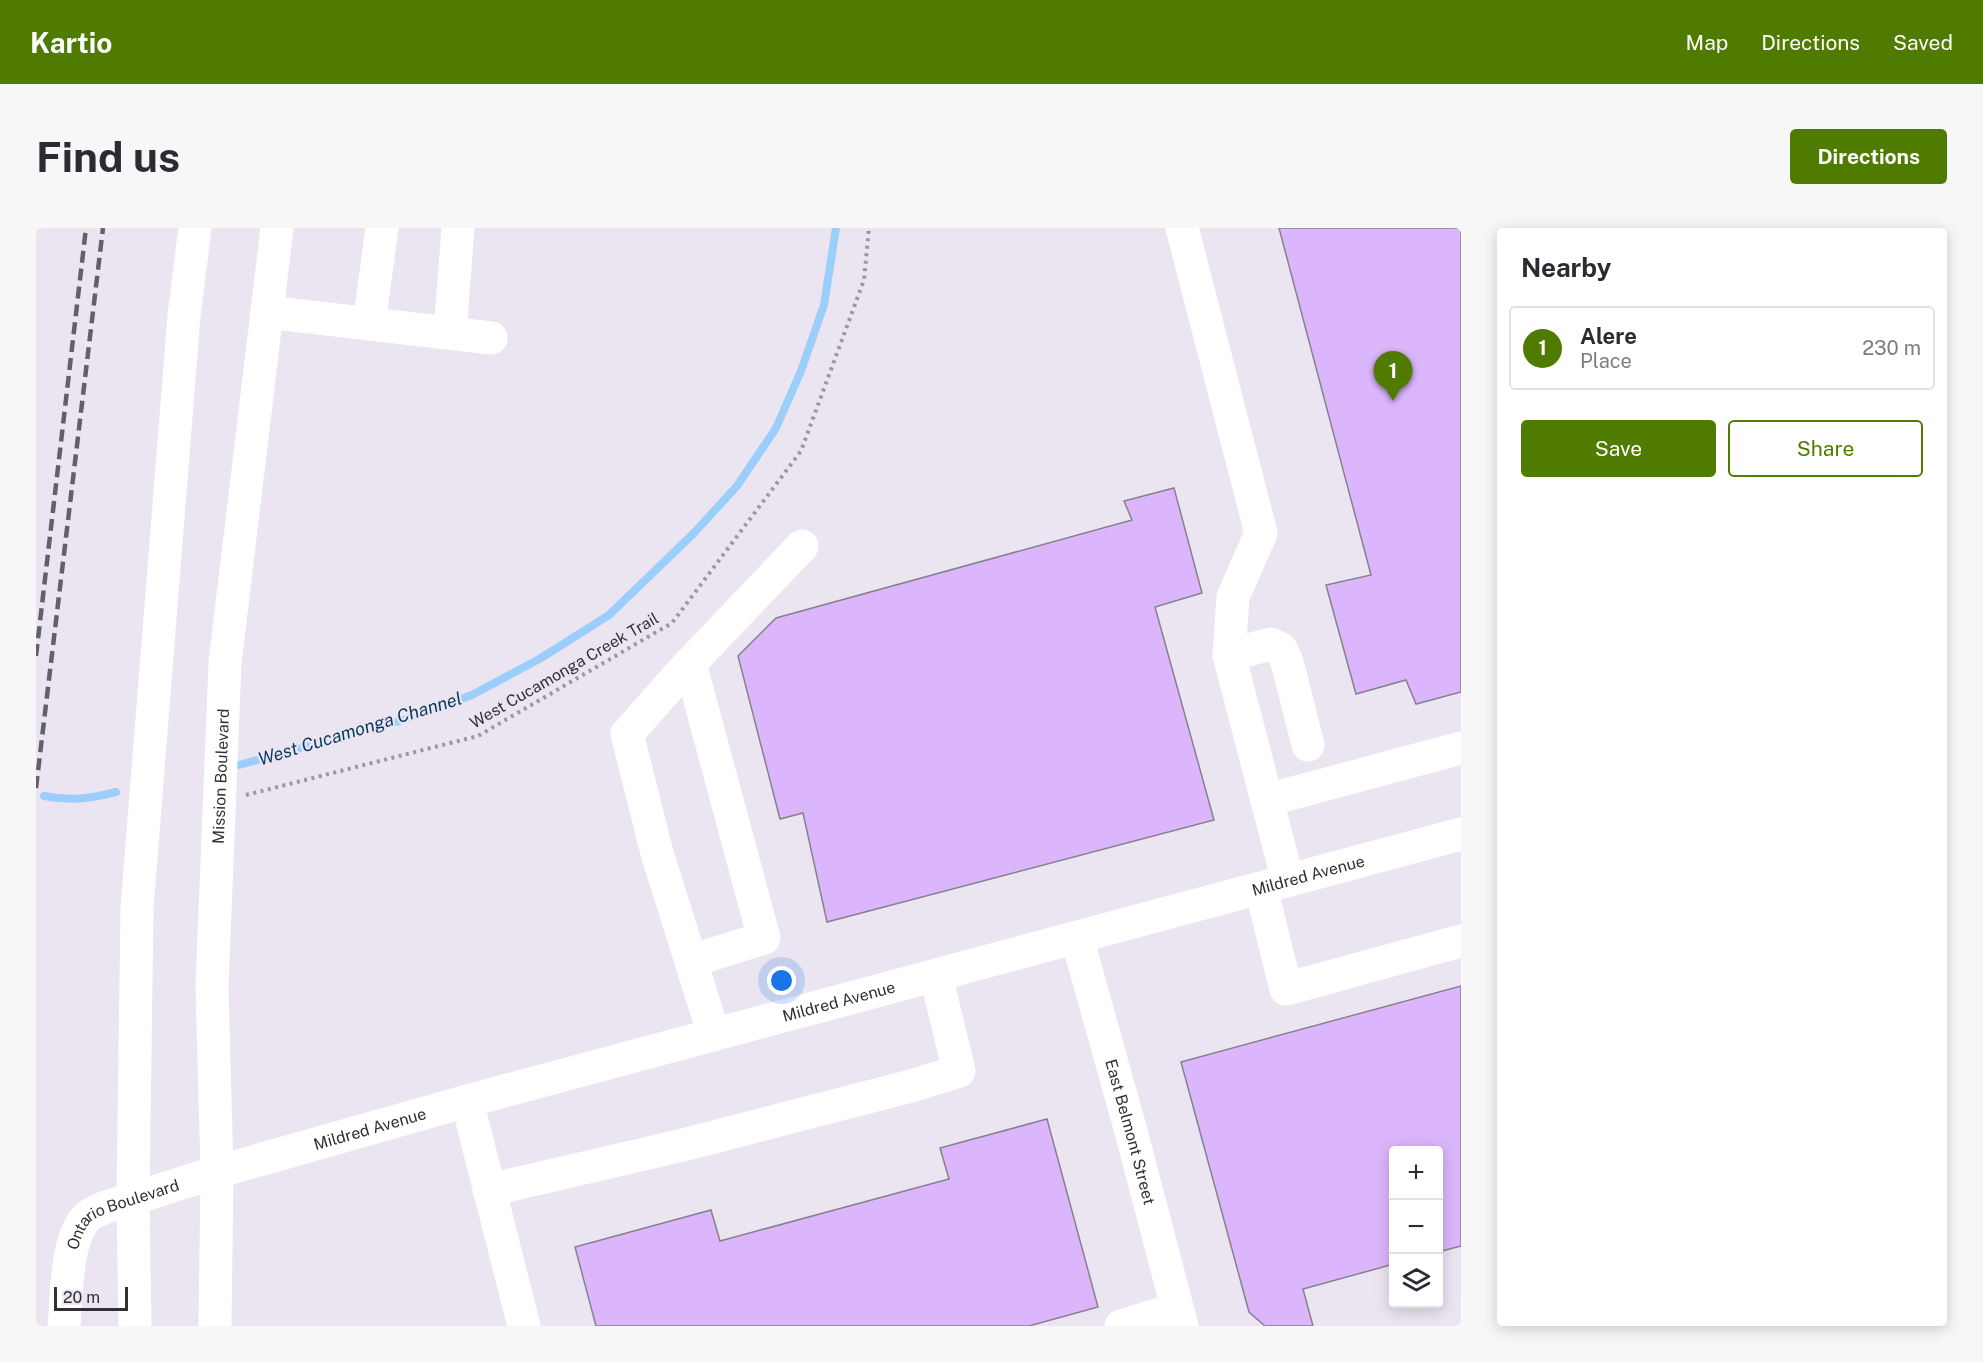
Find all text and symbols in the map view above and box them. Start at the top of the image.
text: Kartio [30,26,112,59]
text: Map [1686,30,1728,55]
text: Directions [1761,30,1860,55]
text: Saved [1893,30,1953,55]
button: Directions [1790,129,1947,184]
text: Find us [36,132,180,181]
text: Nearby [1521,252,1611,283]
text: Alere [1580,323,1637,349]
text: 1 [1538,336,1547,360]
text: 230 m [1862,336,1921,360]
text: Place [1580,349,1632,373]
pin: 1 [1374,352,1412,401]
button: Save [1521,420,1716,477]
button: Share [1728,420,1923,477]
street label: West Cucamonga Creek Trail [467,608,662,732]
water label: West Cucamonga Channel [255,688,464,770]
street label: Mission Boulevard [209,708,233,844]
street label: Mildred Avenue [1250,851,1367,900]
your location [767,966,796,995]
street label: Mildred Avenue [780,977,897,1026]
street label: East Belmont Street [1101,1057,1159,1207]
street label: Mildred Avenue [312,1104,428,1154]
map controls [1389,1146,1443,1308]
button: + [1389,1146,1443,1200]
street label: Ontario Boulevard [63,1176,182,1252]
button: − [1389,1200,1443,1254]
button: layers [1389,1254,1443,1308]
scale bar [54,1284,128,1312]
text: 20 m [63,1288,100,1307]

